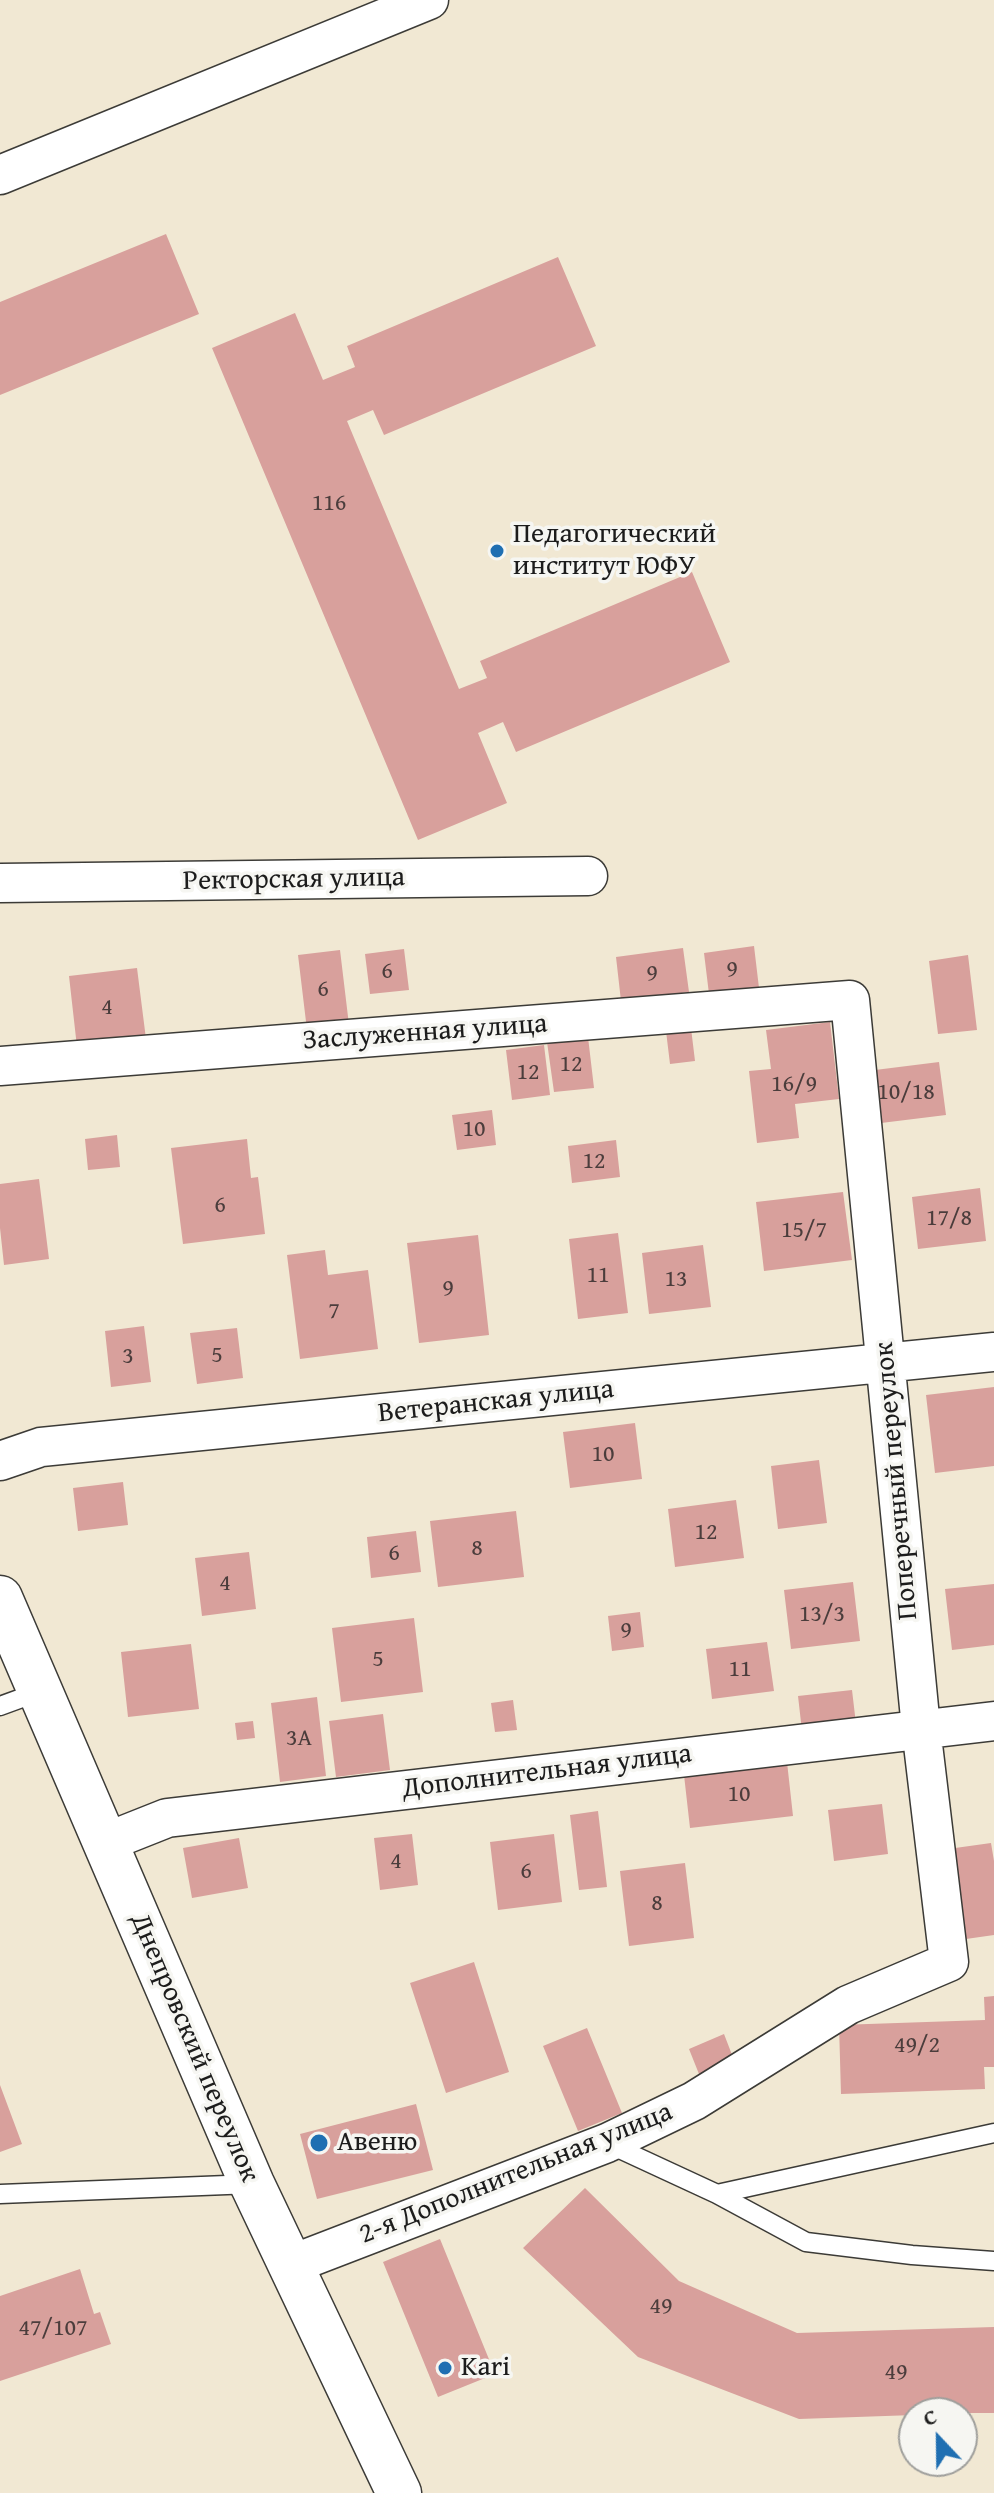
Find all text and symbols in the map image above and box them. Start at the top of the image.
house number: 116 [312,490,346,518]
place label: Педагогический институт ЮФУ [513,518,716,584]
marker: Педагогический институт ЮФУ [488,542,506,560]
street label: Ректорская улица [183,861,405,899]
house number: 9 [726,956,738,984]
house number: 6 [381,958,393,986]
house number: 9 [646,960,658,988]
house number: 6 [317,976,329,1004]
house number: 4 [101,994,113,1022]
street label: Заслуженная улица [301,1008,549,1058]
house number: 12 [559,1051,583,1079]
house number: 12 [516,1059,540,1087]
house number: 16/9 [771,1071,817,1099]
house number: 10/18 [877,1079,935,1107]
house number: 10 [462,1116,486,1144]
house number: 12 [582,1148,606,1176]
house number: 6 [214,1192,226,1220]
house number: 17/8 [926,1205,972,1233]
house number: 15/7 [781,1217,827,1245]
house number: 11 [586,1262,610,1290]
house number: 13 [664,1266,688,1294]
house number: 9 [442,1275,454,1303]
house number: 7 [328,1298,340,1326]
street label: Поперечный переулок [868,1341,926,1621]
house number: 5 [211,1342,223,1370]
house number: 3 [122,1343,134,1371]
street label: Ветеранская улица [377,1373,615,1431]
house number: 10 [591,1441,615,1469]
house number: 12 [694,1519,718,1547]
house number: 8 [471,1535,483,1563]
house number: 6 [388,1540,400,1568]
house number: 4 [219,1570,231,1598]
house number: 13/3 [799,1601,845,1629]
house number: 9 [620,1617,632,1645]
house number: 5 [372,1646,384,1674]
house number: 11 [728,1656,752,1684]
house number: 3А [286,1725,312,1753]
street label: Дополнительная улица [400,1738,694,1806]
house number: 10 [727,1781,751,1809]
house number: 4 [390,1848,402,1876]
house number: 6 [520,1858,532,1886]
house number: 8 [651,1890,663,1918]
street label: Днепровский переулок [122,1909,266,2187]
house number: 49/2 [894,2032,940,2060]
street label: 2-я Дополнительная улица [355,2096,677,2252]
place label: Авеню [337,2126,417,2160]
marker: Авеню [308,2132,330,2154]
house number: 49 [649,2293,673,2321]
house number: 47/107 [18,2315,88,2343]
place label: Kari [461,2351,510,2385]
marker: Kari [436,2359,454,2377]
house number: 49 [884,2359,908,2387]
north arrow [898,2397,978,2477]
text: С [918,2399,942,2434]

